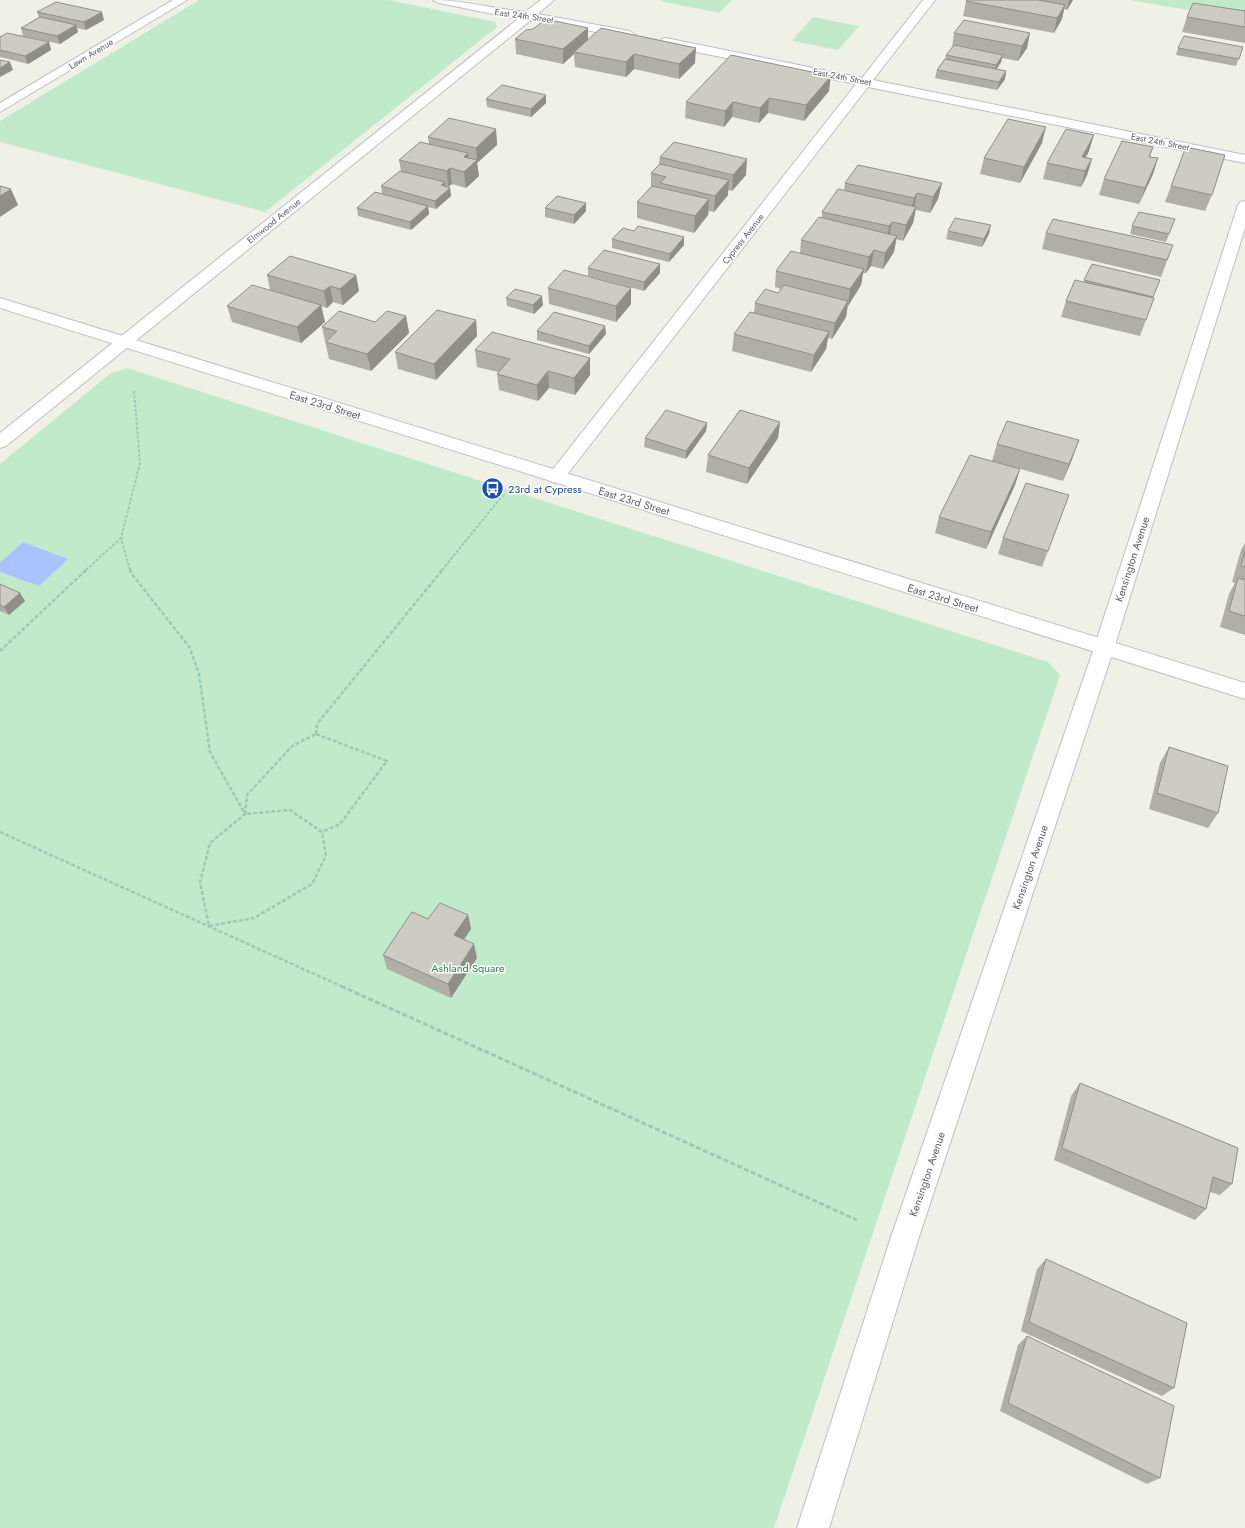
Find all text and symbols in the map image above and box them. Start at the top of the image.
street label: East 24th Street [494,5,555,26]
street label: Lawn Avenue [66,35,116,72]
street label: East 24th Street [812,64,873,89]
street label: East 24th Street [1130,129,1191,154]
street label: Elmwood Avenue [244,195,304,246]
street label: Cypress Avenue [719,210,767,267]
street label: East 23rd Street [287,387,363,424]
bus stop icon: 23rd at Cypress [480,476,506,502]
place label: 23rd at Cypress [508,481,582,497]
street label: East 23rd Street [596,483,672,520]
street label: Kensington Avenue [1111,514,1153,604]
street label: East 23rd Street [905,580,981,617]
street label: Kensington Avenue [1008,822,1052,912]
park label: Ashland Square [431,960,505,976]
street label: Kensington Avenue [905,1129,949,1219]

